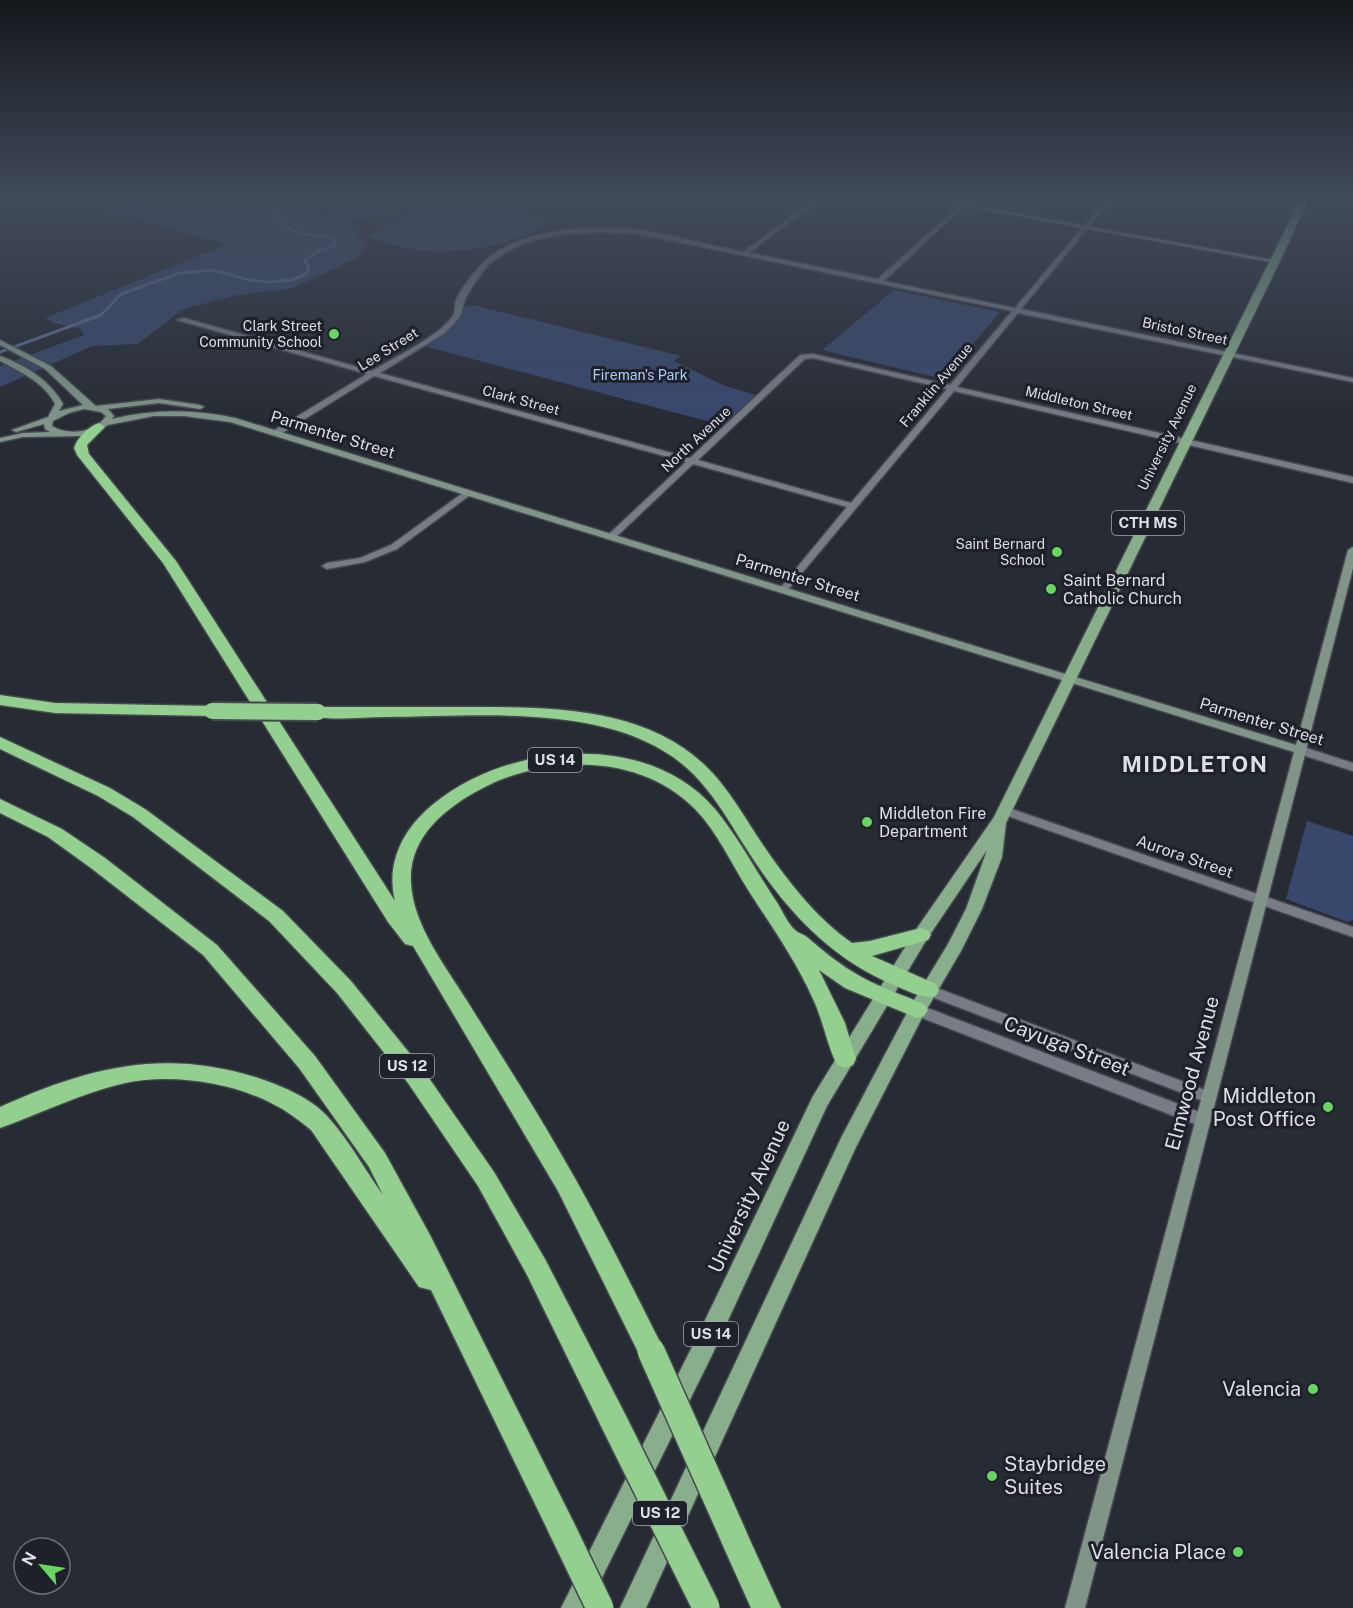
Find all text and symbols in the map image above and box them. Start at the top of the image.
street label: Bristol Street [1141,314,1229,348]
place label: Clark Street Community School [199,318,322,350]
street label: Lee Street [355,324,421,374]
marker: Clark Street Community School [327,327,341,341]
street label: Franklin Avenue [896,340,976,430]
park label: Fireman's Park [592,367,688,383]
street label: University Avenue [1134,381,1200,493]
street label: Clark Street [481,382,561,418]
street label: Middleton Street [1024,383,1134,423]
street label: North Avenue [658,403,734,475]
street label: Parmenter Street [268,407,397,462]
road number: CTH MS [1112,511,1184,535]
place label: Saint Bernard School [955,536,1045,568]
marker: Saint Bernard School [1050,545,1064,559]
street label: Parmenter Street [733,550,862,605]
place label: Saint Bernard Catholic Church [1063,571,1182,608]
marker: Saint Bernard Catholic Church [1044,582,1058,596]
street label: Parmenter Street [1197,694,1326,749]
road number: US 14 [528,748,582,772]
district label: MIDDLETON [1122,751,1268,777]
place label: Middleton Fire Department [879,804,986,841]
marker: Middleton Fire Department [860,815,874,829]
street label: Aurora Street [1134,831,1236,882]
street label: Elmwood Avenue [1160,993,1224,1153]
street label: Cayuga Street [1001,1011,1133,1081]
road number: US 12 [380,1054,434,1078]
place label: Middleton Post Office [1213,1084,1316,1131]
marker: Middleton Post Office [1321,1100,1335,1114]
street label: University Avenue [703,1115,795,1277]
road number: US 14 [684,1322,738,1346]
place label: Valencia [1222,1377,1301,1401]
marker: Valencia [1306,1382,1320,1396]
place label: Staybridge Suites [1004,1452,1106,1499]
marker: Staybridge Suites [985,1469,999,1483]
road number: US 12 [633,1501,687,1525]
north arrow [12,1536,72,1596]
place label: Valencia Place [1090,1540,1226,1564]
marker: Valencia Place [1231,1545,1245,1559]
text: N [18,1549,41,1569]

